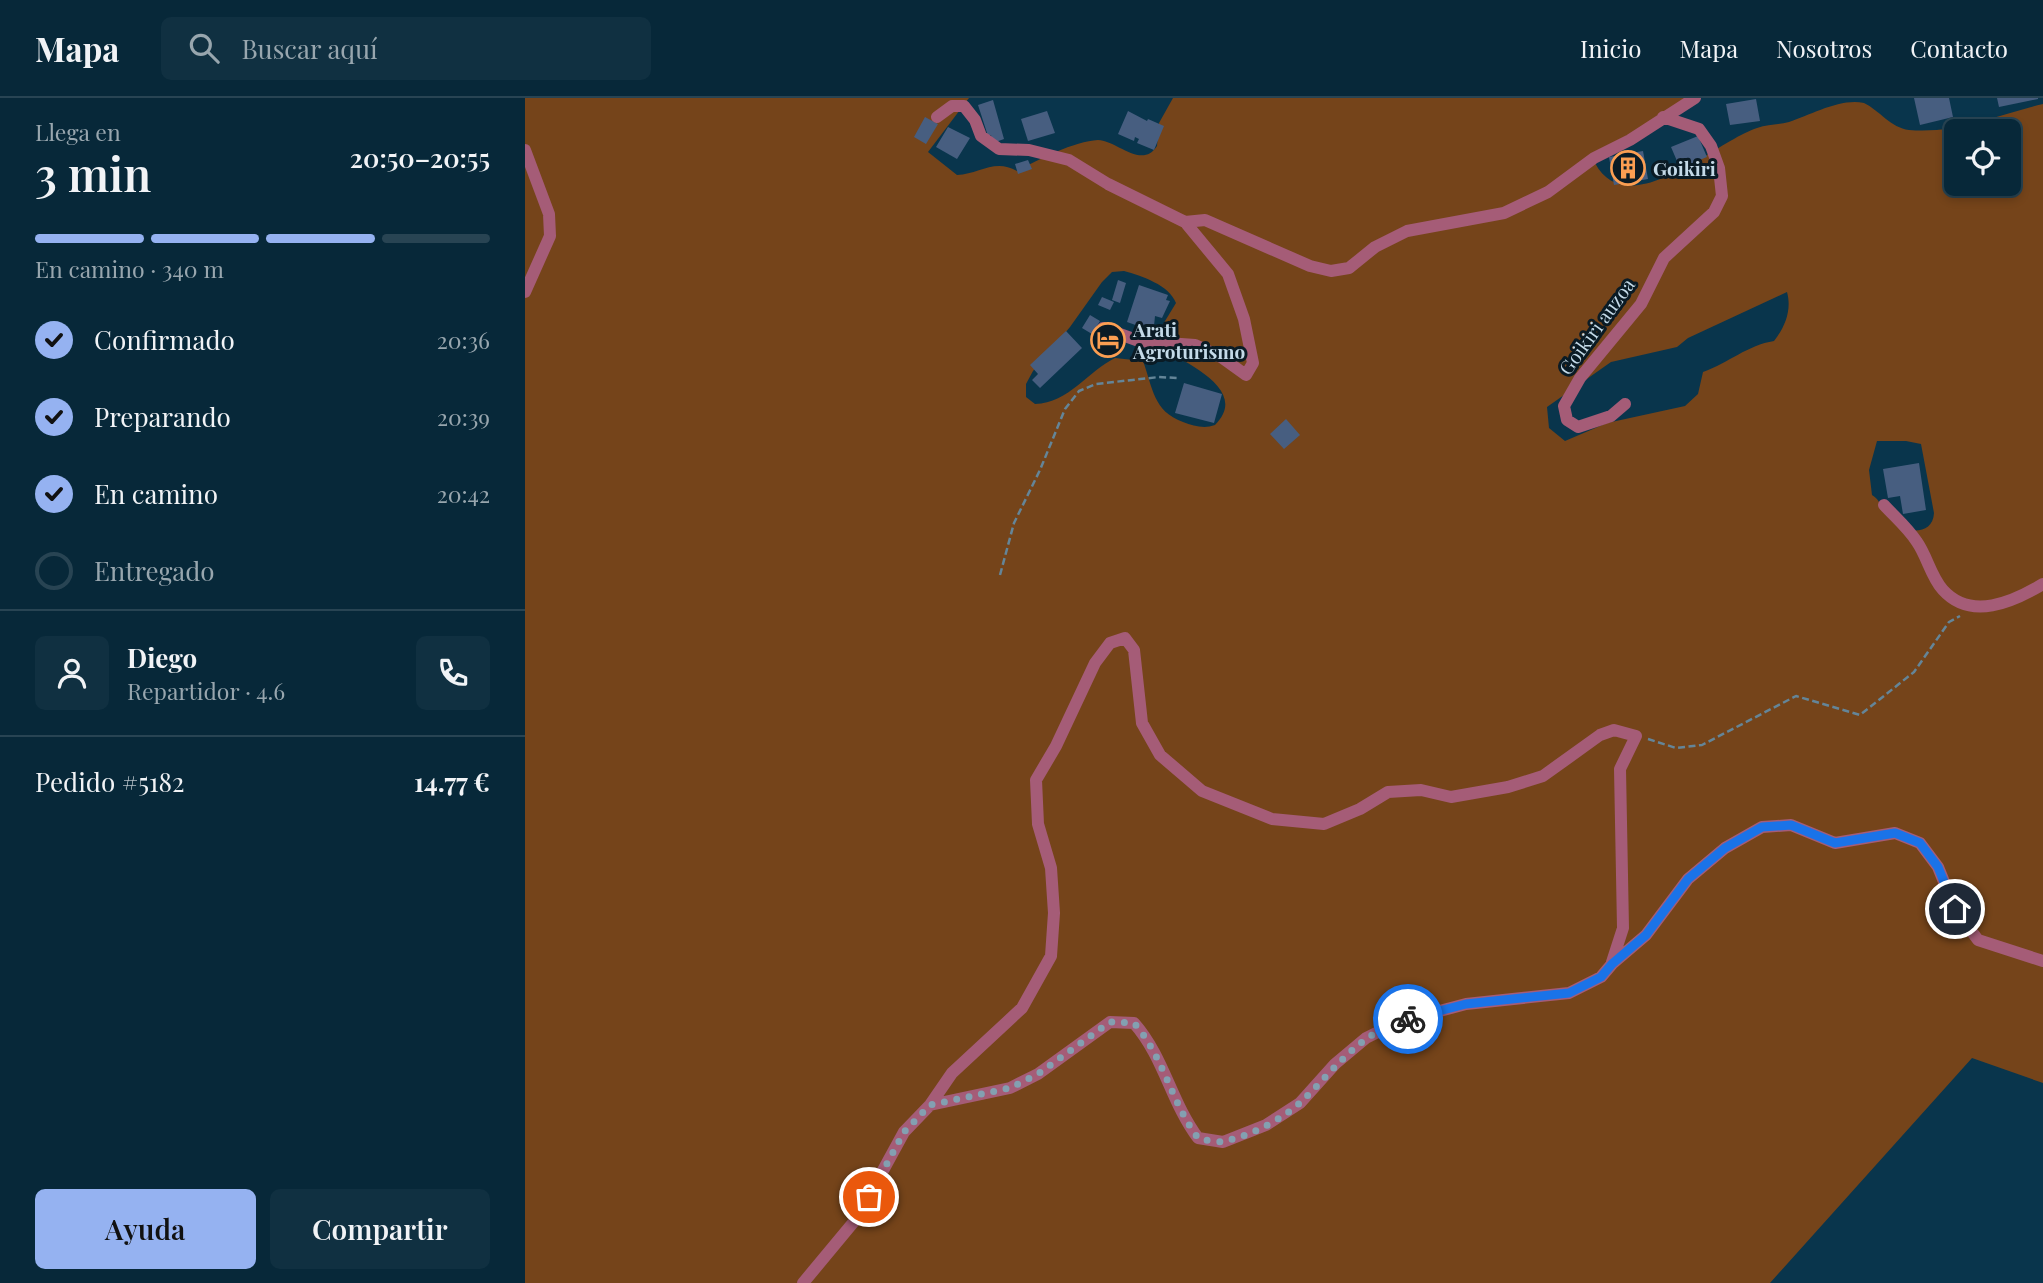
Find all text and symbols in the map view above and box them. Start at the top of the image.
search box [161,17,651,80]
text: Mapa [35,26,119,70]
icon: search [185,29,223,67]
text: Buscar aquí [241,31,378,66]
text: Inicio [1580,32,1641,64]
text: Mapa [1679,32,1738,64]
text: Nosotros [1776,32,1872,64]
text: Contacto [1910,32,2008,64]
text: Llega en [35,116,121,147]
map controls [1944,119,2021,196]
button: locate [1944,119,2021,196]
text: 20:50–20:55 [350,140,490,175]
text: 3 min [35,142,151,204]
building icon: Goikiri [1609,149,1647,187]
place label: Goikiri [1653,155,1716,181]
text: En camino · 340 m [35,253,224,284]
street label: Goikiri auzoa [1552,272,1640,380]
place label: Arati Agroturismo [1132,316,1246,364]
icon: check [35,321,73,359]
hotel icon: Arati Agroturismo [1089,321,1127,359]
text: Confirmado [94,322,235,357]
text: 20:36 [437,324,490,355]
icon: check [35,398,73,436]
text: Preparando [94,399,231,434]
text: 20:39 [437,401,490,432]
icon: check [35,475,73,513]
text: En camino [94,476,218,511]
text: 20:42 [437,478,490,509]
text: Entregado [94,553,215,588]
button: person [35,636,109,710]
button: phone [416,636,490,710]
text: Diego [127,640,197,675]
text: Repartidor · 4.6 [127,675,285,706]
text: Pedido #5182 [35,764,185,799]
text: 14.77 € [414,764,490,799]
pin [1925,879,1985,939]
icon: home [1936,890,1974,928]
courier [1373,984,1443,1054]
icon: bike [1389,1000,1427,1038]
pin [839,1167,899,1227]
icon: bag [850,1178,888,1216]
button: Ayuda [35,1189,256,1269]
button: Compartir [270,1189,490,1269]

